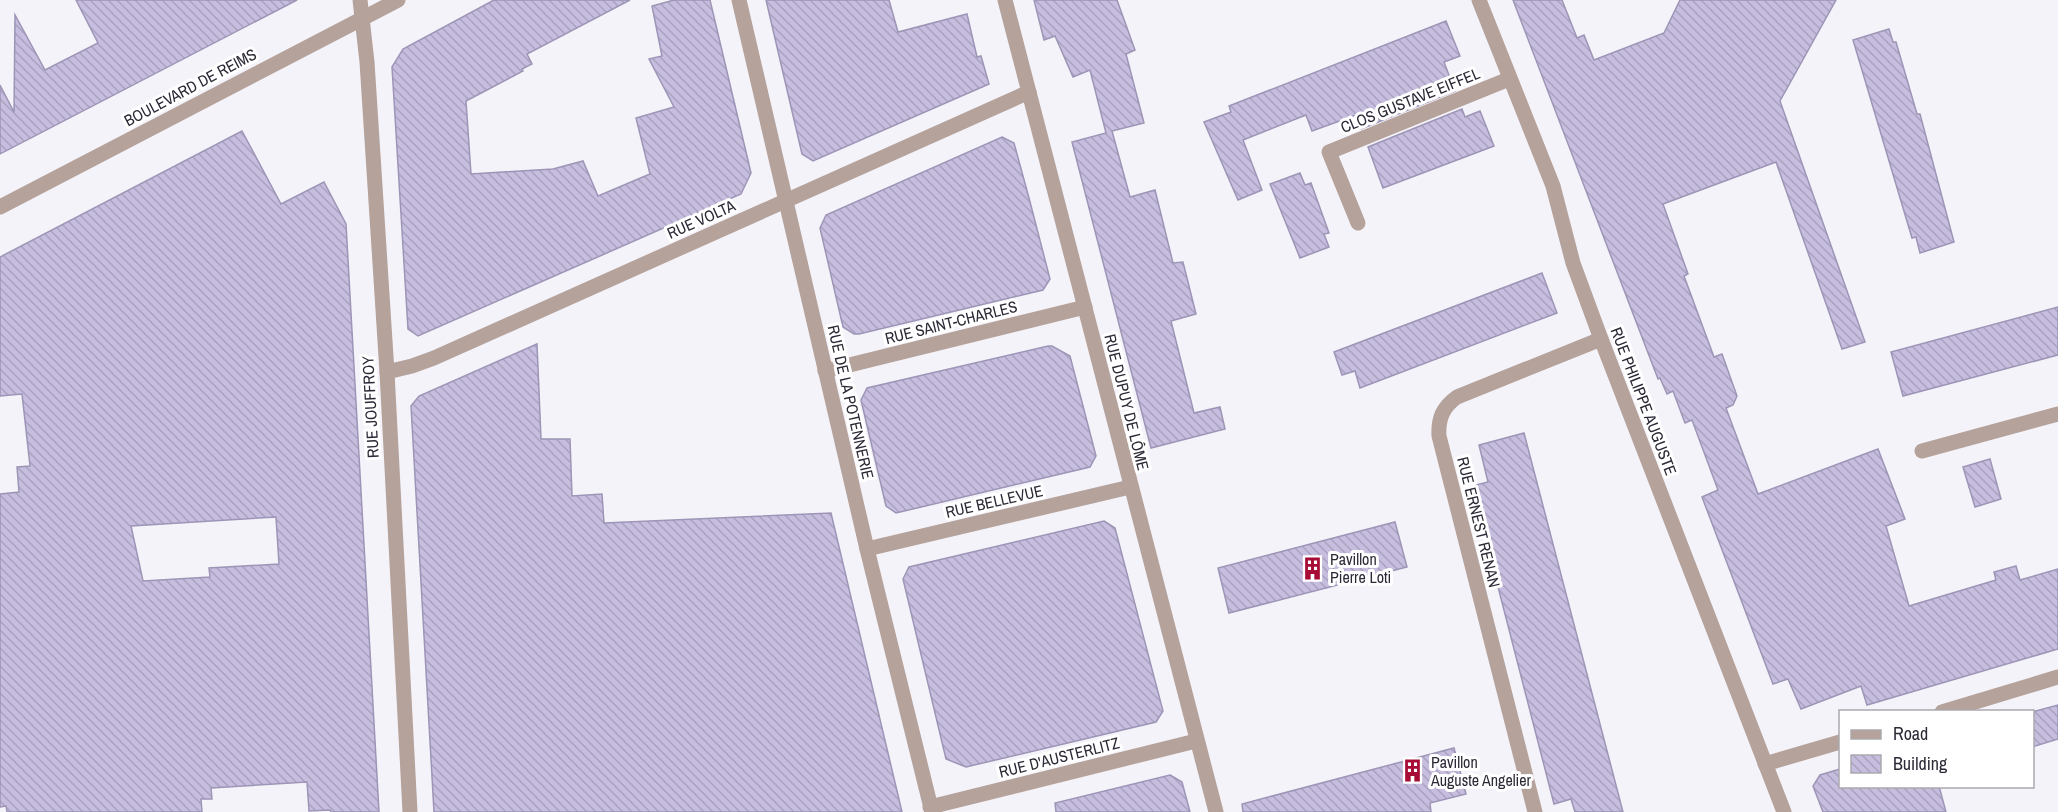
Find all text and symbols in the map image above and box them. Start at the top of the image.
street label: BOULEVARD DE REIMS [120,43,260,131]
street label: CLOS GUSTAVE EIFFEL [1337,62,1484,138]
street label: RUE VOLTA [663,194,739,244]
street label: RUE SAINT-CHARLES [883,295,1020,349]
street label: RUE DE LA POTENNERIE [823,323,879,481]
street label: RUE PHILIPPE AUGUSTE [1606,324,1682,478]
street label: RUE DUPUY DE LÔME [1099,332,1155,472]
street label: RUE JOUFFROY [356,355,384,459]
street label: RUE ERNEST RENAN [1452,454,1506,590]
street label: RUE BELLEVUE [943,479,1045,523]
place label: Pavillon Pierre Loti [1330,548,1391,588]
building icon: Pavillon Pierre Loti [1299,555,1325,581]
legend [1839,710,2034,788]
text: Road [1893,721,1928,746]
street label: RUE D'AUSTERLITZ [996,731,1122,783]
place label: Pavillon Auguste Angelier [1430,751,1532,791]
text: Building [1893,751,1948,776]
building icon: Pavillon Auguste Angelier [1400,758,1426,784]

